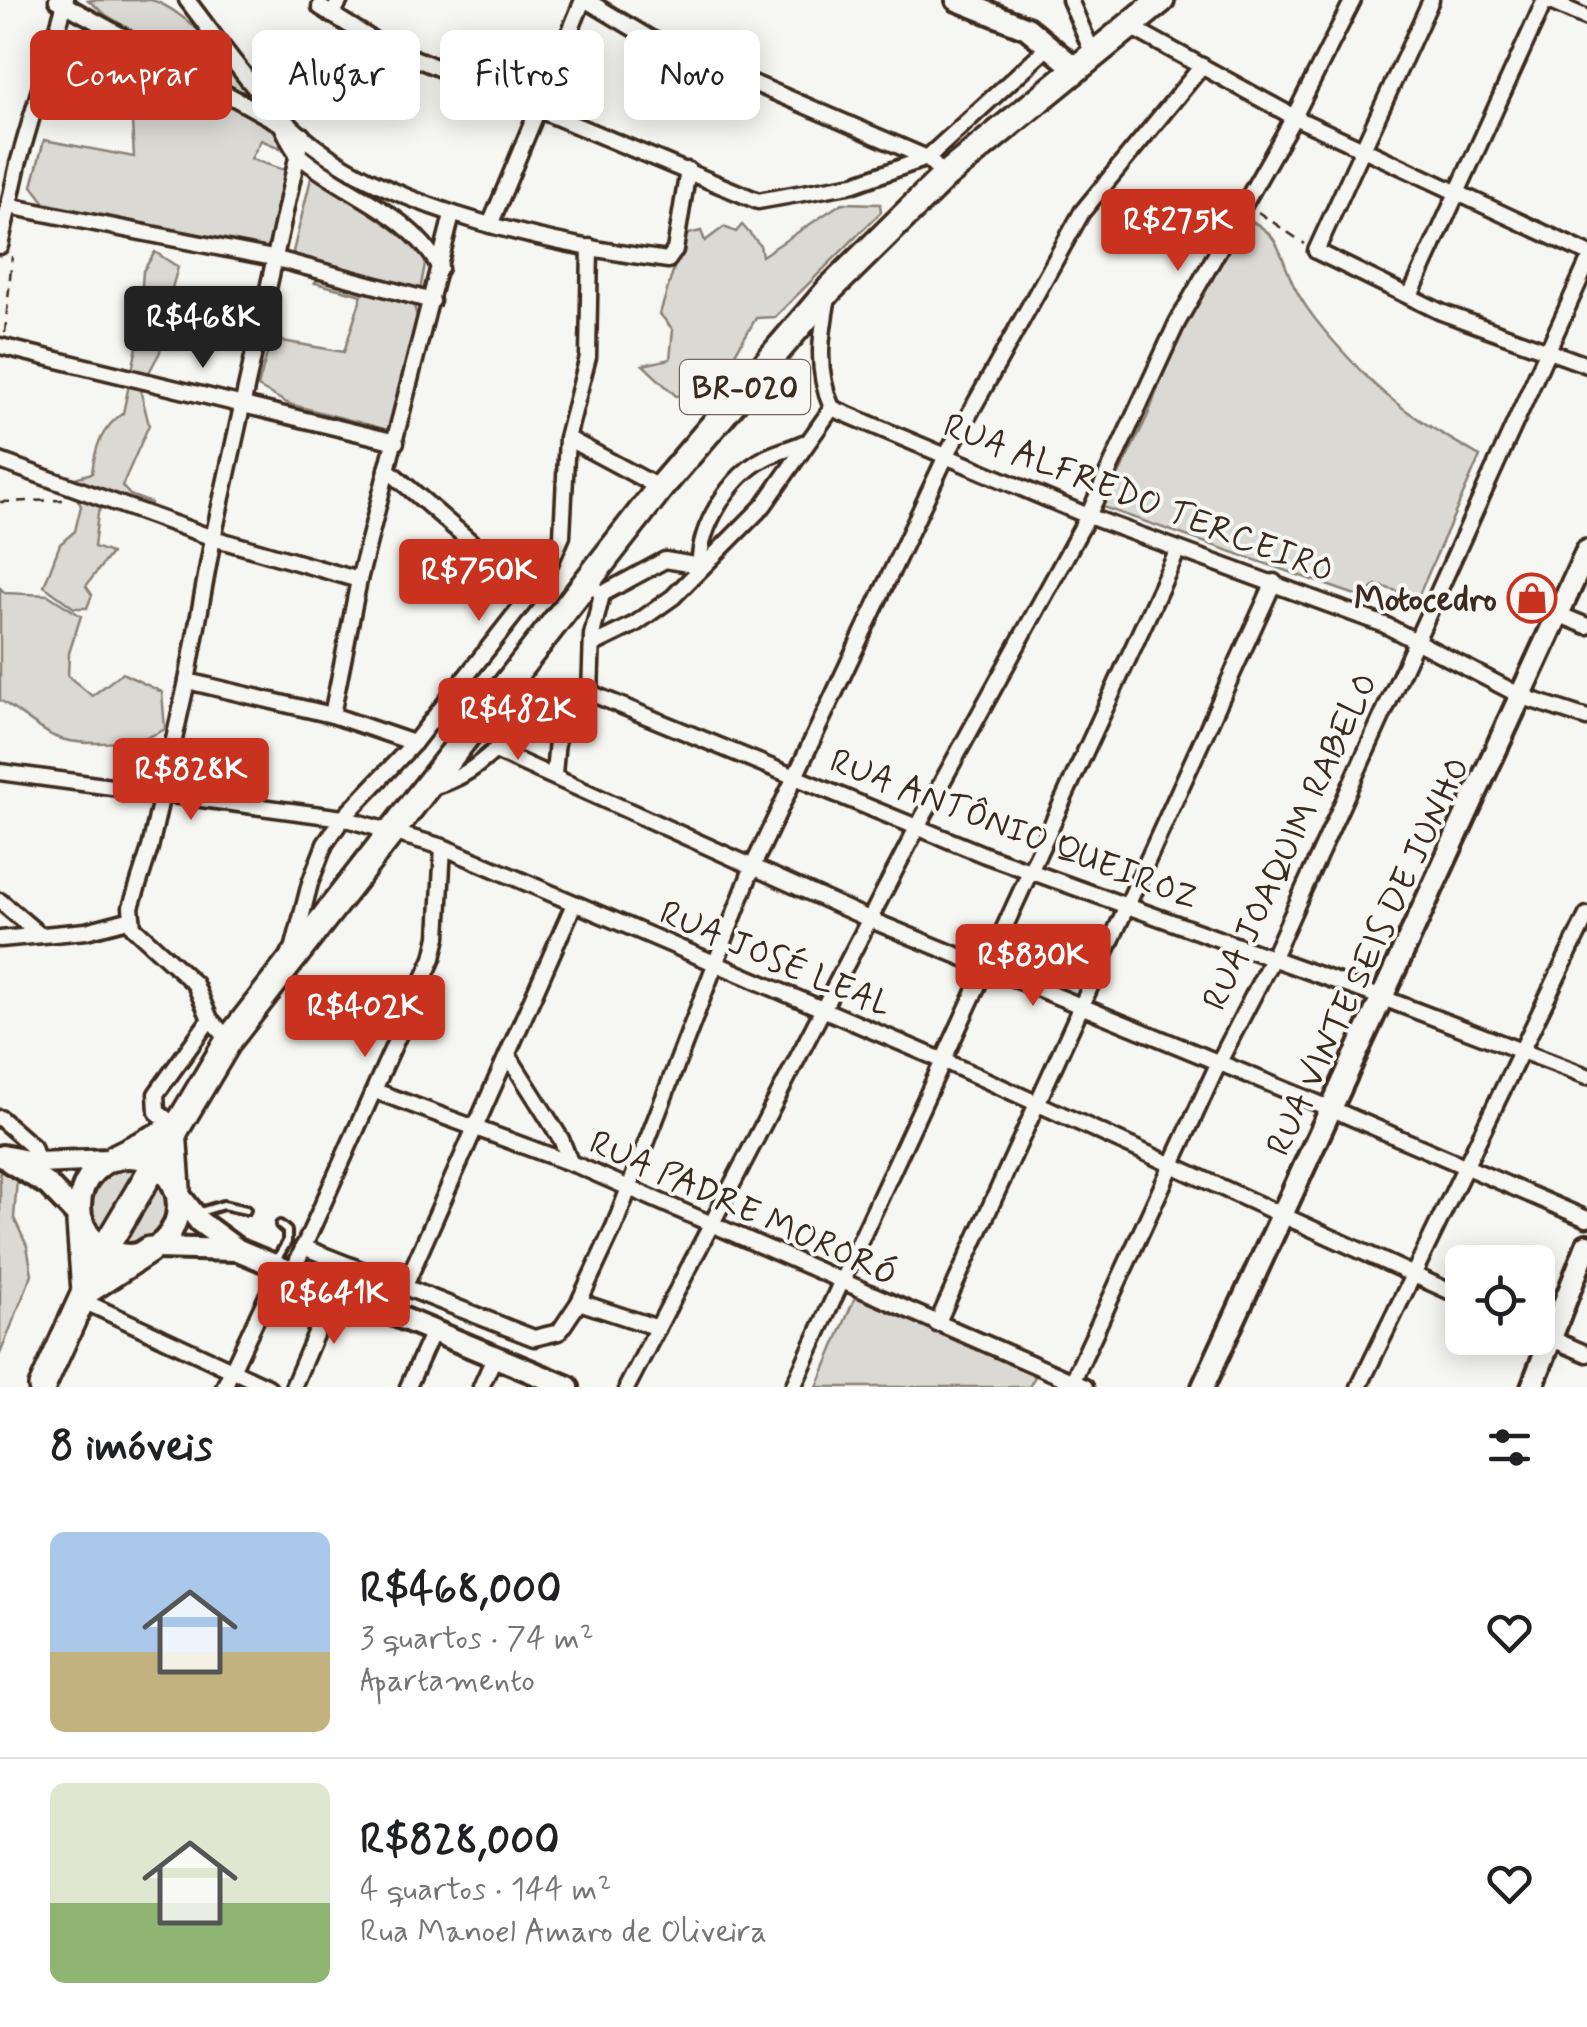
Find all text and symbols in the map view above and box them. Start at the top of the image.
chip: Comprar [30,30,232,120]
chip: Alugar [252,30,420,120]
chip: Filtros [440,30,604,120]
chip: Novo [624,30,760,120]
pin: R$275K [1097,189,1259,274]
text: R$275K [1123,200,1233,242]
pin: R$468K [122,286,284,371]
text: R$468K [146,297,260,339]
road number: BR-020 [680,360,810,414]
street label: RUA ALFREDO TERCEIRO [937,403,1340,595]
pin: R$750K [398,539,560,624]
text: R$750K [421,550,537,592]
shop icon: Motocedro [1506,572,1558,624]
place label: Motocedro [1354,577,1497,623]
street label: RUA JOAQUIM RABELO [1192,666,1389,1018]
pin: R$482K [437,678,599,763]
text: R$482K [460,689,576,731]
pin: R$828K [110,738,272,823]
street label: RUA ANTÔNIO QUEIROZ [823,739,1204,921]
text: R$828K [135,749,247,791]
street label: RUA VINTE SEIS DE JUNHO [1256,750,1481,1164]
street label: RUA JOSÉ LEAL [652,889,898,1029]
pin: R$830K [952,924,1114,1009]
text: R$830K [978,935,1088,977]
pin: R$402K [284,975,446,1060]
text: R$402K [307,986,423,1028]
street label: RUA PADRE MORORÓ [582,1120,904,1297]
map controls [1445,1245,1555,1355]
button: locate [1445,1245,1555,1355]
pin: R$641K [253,1262,415,1347]
text: R$641K [280,1273,388,1315]
text: 8 imóveis [50,1420,213,1475]
icon: filters [1482,1420,1537,1475]
text: R$468,000 [360,1563,561,1618]
icon: home [130,1572,250,1692]
icon: heart [1482,1605,1537,1660]
text: 3 quartos · 74 m² [360,1618,594,1660]
text: Apartamento [360,1660,535,1702]
text: R$828,000 [360,1814,560,1869]
icon: home [130,1823,250,1943]
icon: heart [1482,1856,1537,1911]
text: 4 quartos · 144 m² [360,1869,612,1911]
text: Rua Manoel Amaro de Oliveira [360,1911,767,1953]

